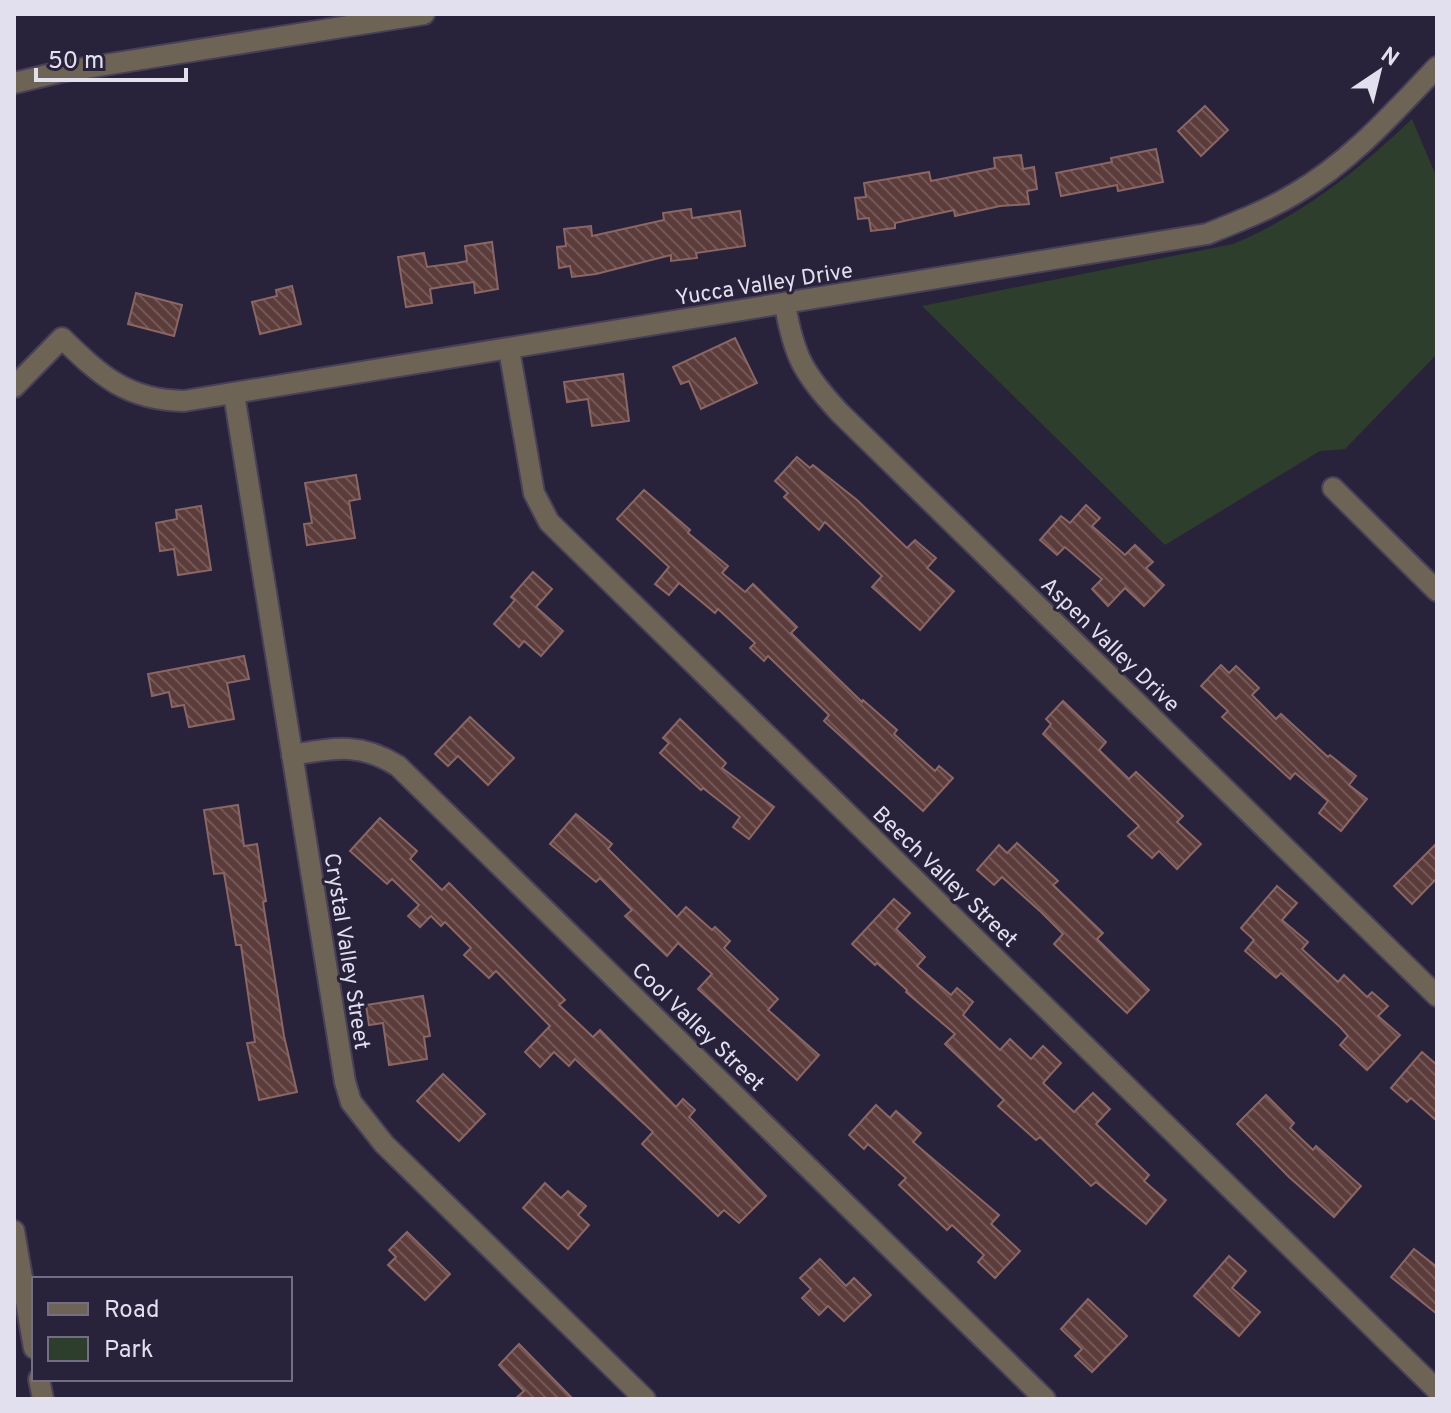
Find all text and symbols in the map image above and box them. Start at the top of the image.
scale bar [36,32,186,82]
north arrow [1339,32,1419,112]
text: N [1375,42,1403,73]
text: 50 m [48,47,104,77]
street label: Yucca Valley Drive [674,258,855,313]
street label: Aspen Valley Drive [1034,573,1184,719]
street label: Beech Valley Street [866,802,1023,954]
street label: Crystal Valley Street [317,851,374,1052]
street label: Cool Valley Street [625,958,769,1098]
legend [32,1277,292,1381]
text: Road [104,1296,160,1326]
text: Park [104,1336,154,1366]

